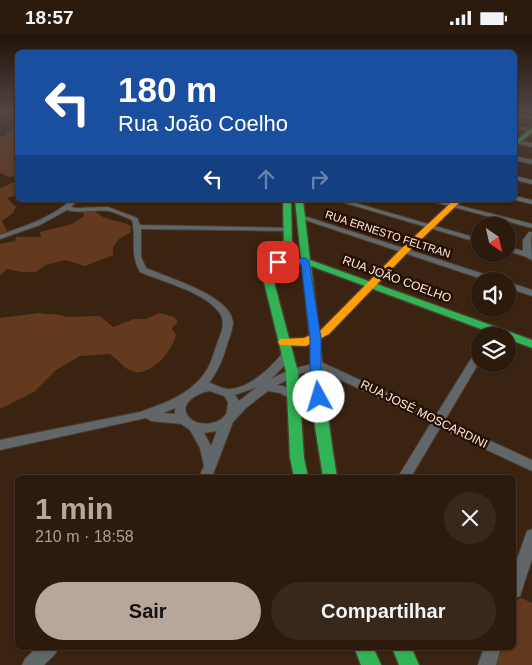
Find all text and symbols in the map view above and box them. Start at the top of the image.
text: 18:57 [25,7,74,28]
icon: left [35,70,100,135]
text: 180 m [118,70,217,109]
text: Rua João Coelho [118,111,288,136]
icon: left [199,165,227,193]
icon: ahead [252,165,280,193]
icon: right [305,165,333,193]
street label: RUA ERNESTO FELTRAN [324,208,452,260]
north arrow [471,217,516,263]
map controls [471,217,516,372]
pin [257,241,299,283]
icon: arrive [264,248,292,276]
street label: RUA JOÃO COELHO [341,253,453,305]
button: sound [471,272,516,317]
button: layers [471,327,516,372]
position arrow [292,370,344,422]
street label: RUA JOSÉ MOSCARDINI [358,376,490,451]
text: 1 min [35,492,113,525]
button: close [444,492,496,544]
text: 210 m · 18:58 [35,528,134,545]
button: Sair [35,582,261,640]
button: Compartilhar [271,582,496,640]

